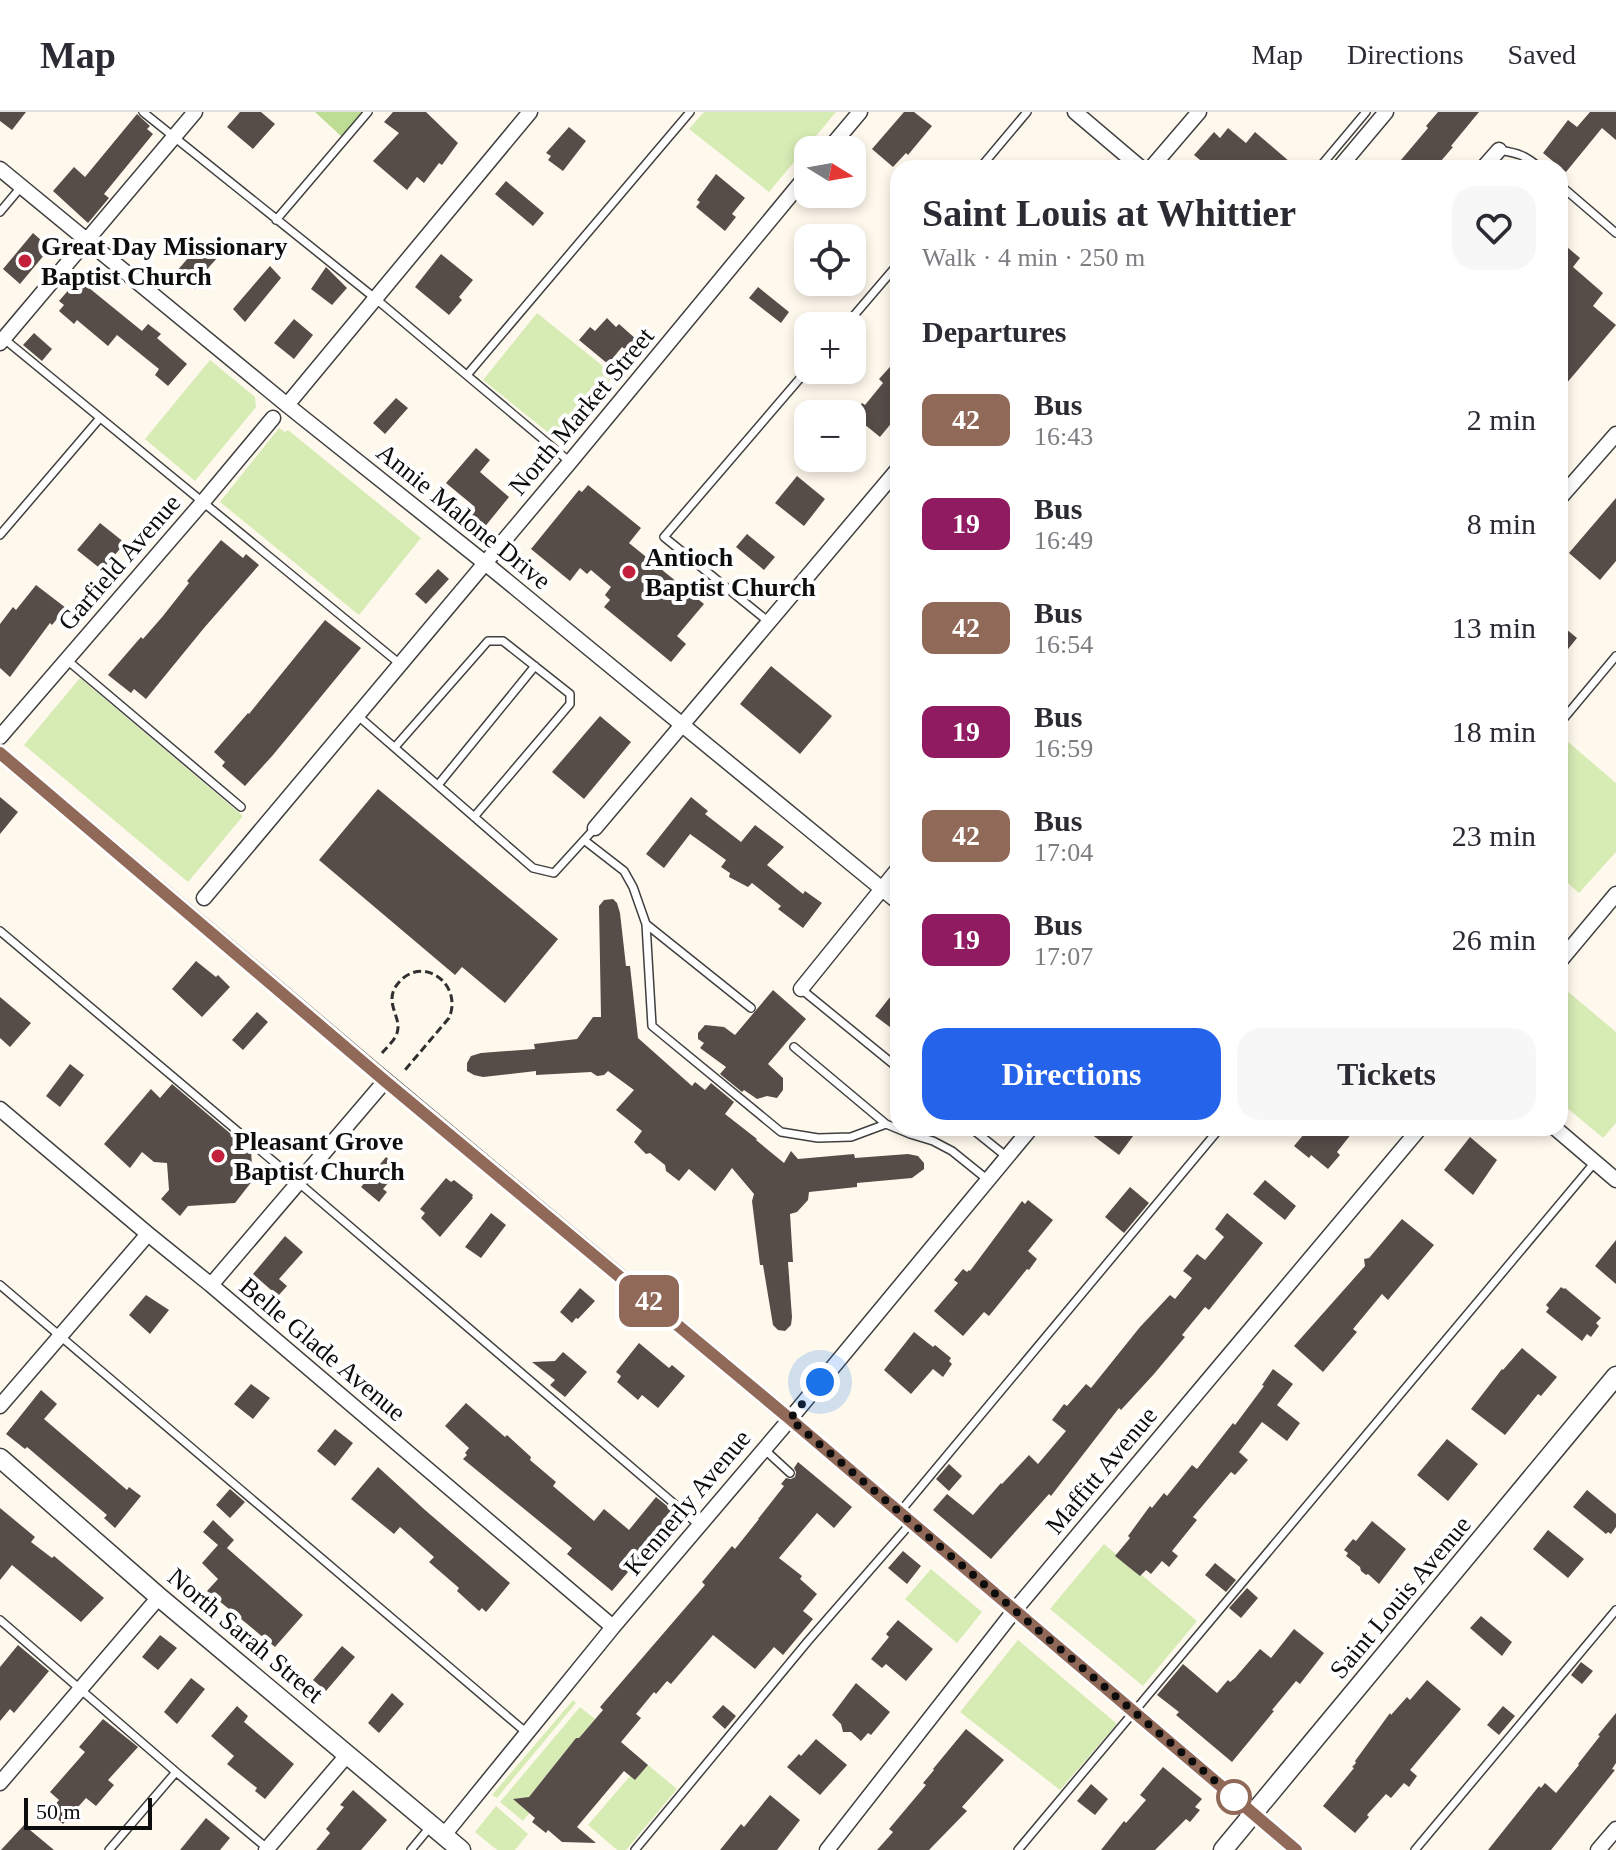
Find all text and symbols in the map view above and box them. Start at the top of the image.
text: Map [40,34,116,76]
text: Map [1252,39,1303,70]
text: Directions [1347,39,1464,70]
text: Saved [1508,39,1576,70]
north arrow [794,136,866,208]
map controls [794,136,866,472]
button: heart [1452,186,1536,270]
text: Saint Louis at Whittier [922,192,1296,234]
button: locate [794,224,866,296]
place label: Great Day Missionary Baptist Church [41,232,288,291]
text: Walk · 4 min · 250 m [922,243,1145,272]
marker: Great Day Missionary Baptist Church [16,252,34,270]
button: + [794,312,866,384]
text: Departures [922,315,1066,348]
street label: North Market Street [503,321,660,501]
text: Bus [1034,388,1082,421]
button: − [794,400,866,472]
text: 2 min [1467,403,1536,436]
text: 42 [952,404,980,435]
text: 16:43 [1034,422,1093,451]
street label: Annie Malone Drive [371,437,556,595]
street label: Garfield Avenue [52,488,186,636]
text: Bus [1034,492,1082,525]
text: 8 min [1467,507,1536,540]
text: 19 [952,508,980,539]
text: 16:49 [1034,526,1093,555]
place label: Antioch Baptist Church [645,543,816,602]
marker: Antioch Baptist Church [620,563,638,581]
text: Bus [1034,596,1082,629]
text: 13 min [1452,611,1536,644]
text: 42 [952,612,980,643]
text: 16:54 [1034,630,1093,659]
text: Bus [1034,700,1082,733]
text: 18 min [1452,715,1536,748]
text: 19 [952,716,980,747]
text: 16:59 [1034,734,1093,763]
text: Bus [1034,804,1082,837]
text: 23 min [1452,819,1536,852]
text: 42 [952,820,980,851]
text: 17:04 [1034,838,1093,867]
text: Bus [1034,908,1082,941]
text: 26 min [1452,923,1536,956]
text: 19 [952,924,980,955]
text: 17:07 [1034,942,1093,971]
button: Directions [922,1028,1221,1120]
button: Tickets [1237,1028,1536,1120]
place label: Pleasant Grove Baptist Church [234,1127,405,1186]
marker: Pleasant Grove Baptist Church [209,1147,227,1165]
street label: Belle Glade Avenue [234,1272,411,1427]
line badge: 42 [613,1275,685,1327]
text: 42 [635,1285,663,1316]
your location [800,1362,840,1402]
street label: Maffitt Avenue [1040,1401,1163,1540]
street label: Kennerly Avenue [618,1424,757,1581]
street label: Saint Louis Avenue [1324,1510,1477,1684]
street label: North Sarah Street [162,1562,330,1709]
unlabelled marker [1217,1780,1251,1814]
scale bar [24,1794,152,1830]
text: 50 m [36,1799,81,1824]

